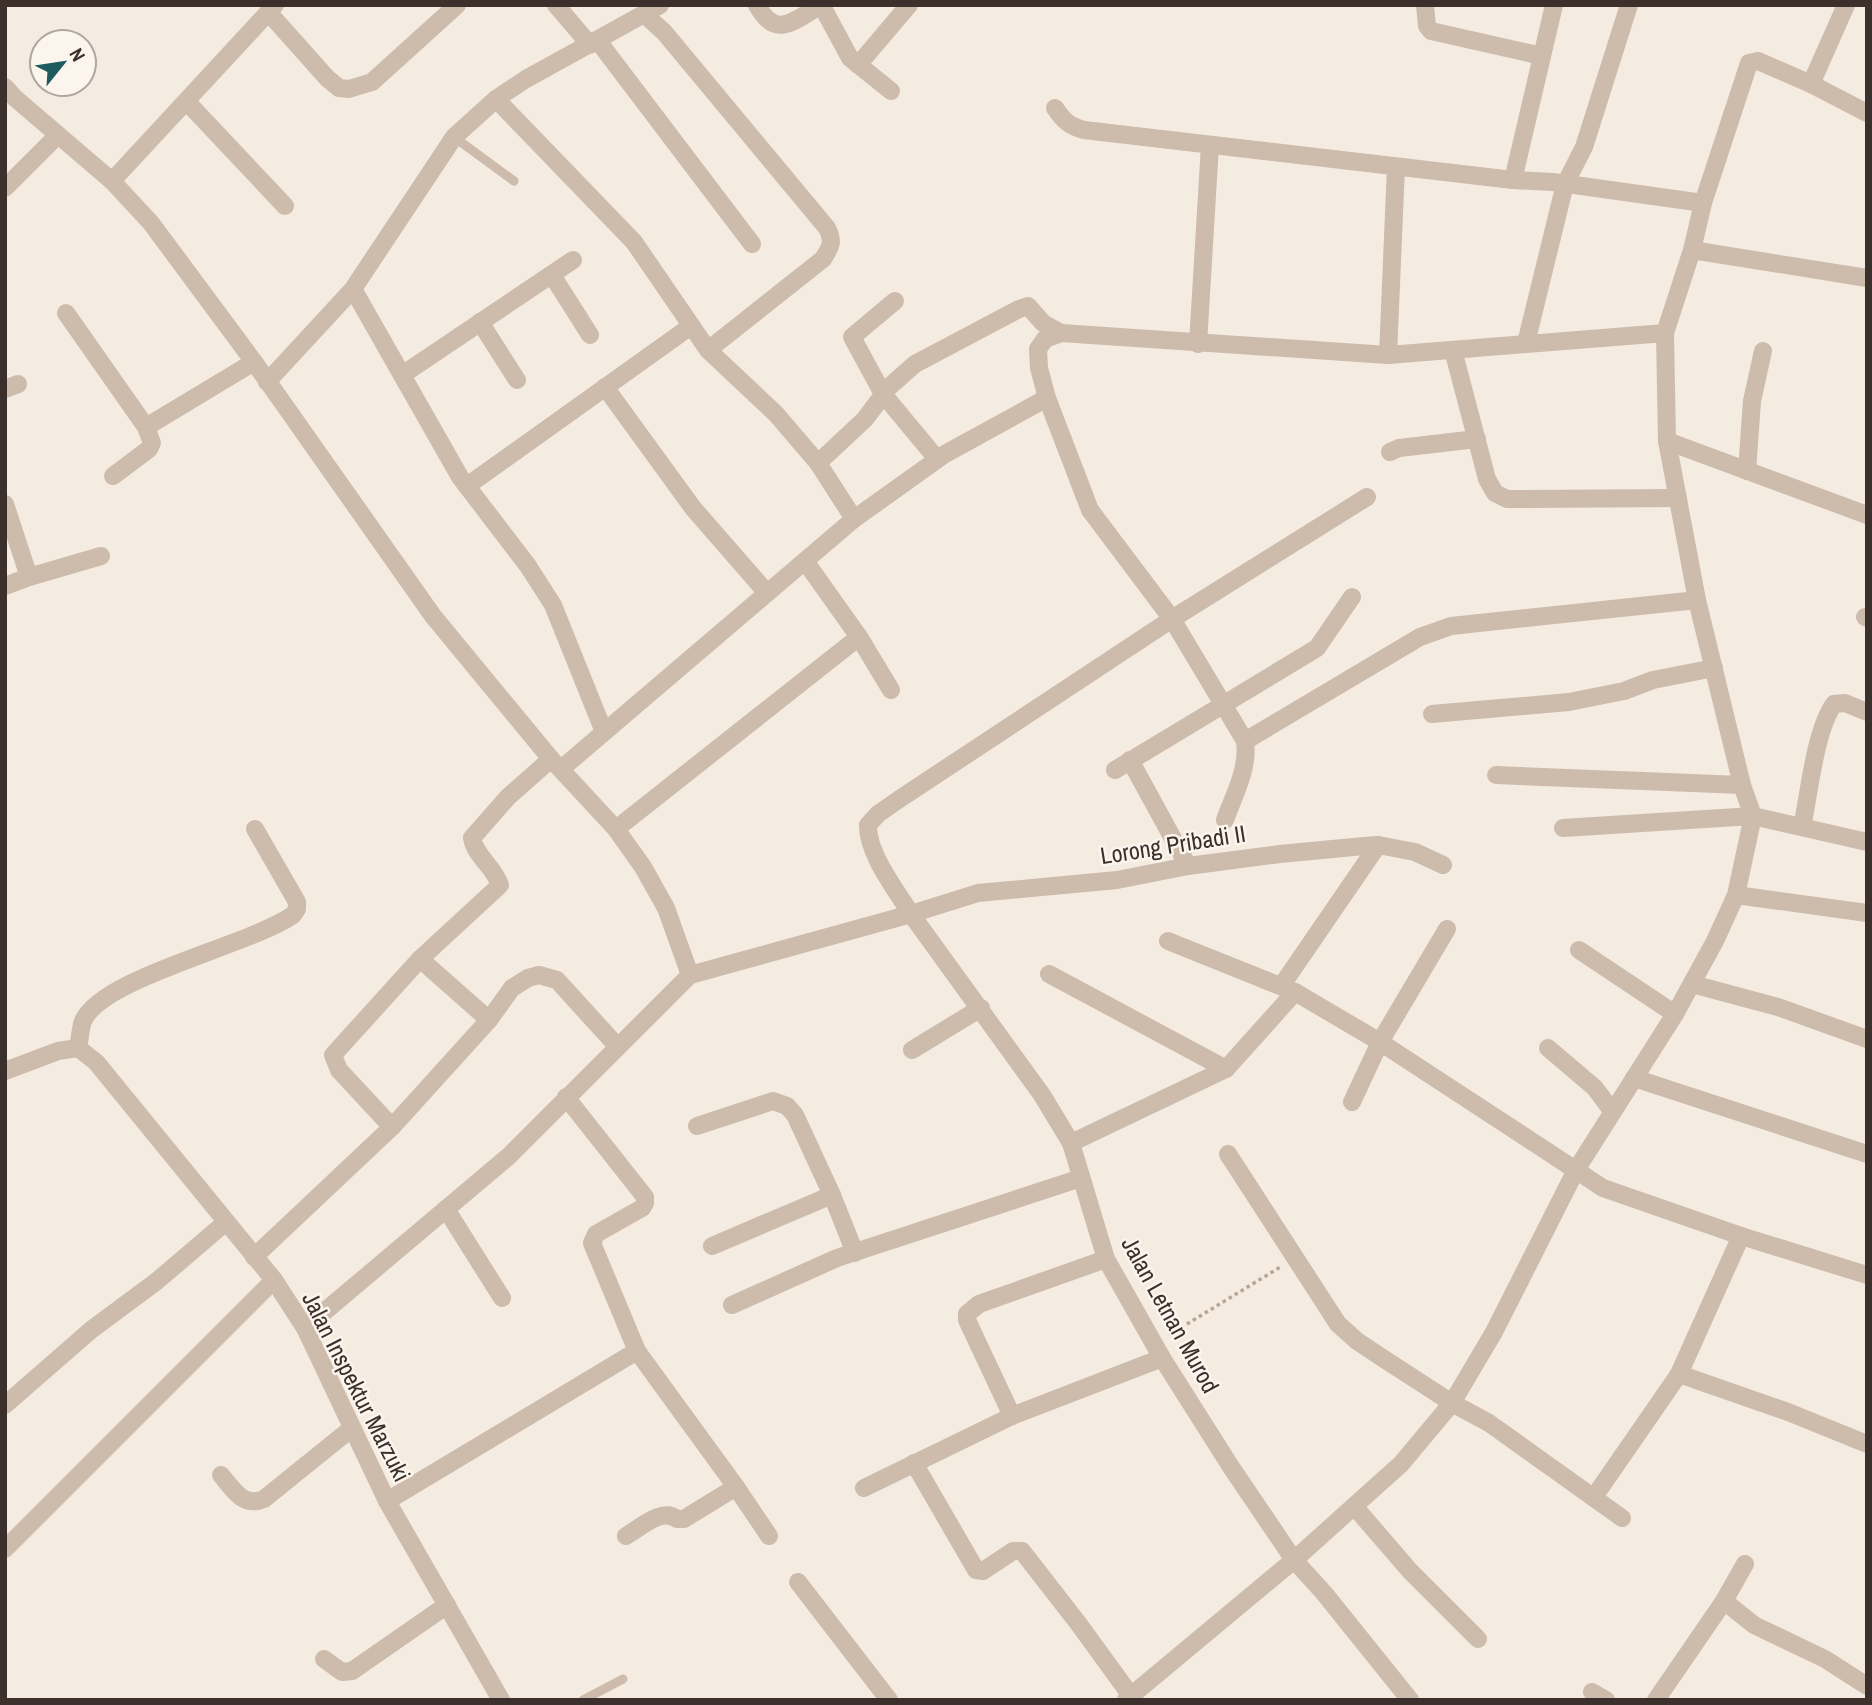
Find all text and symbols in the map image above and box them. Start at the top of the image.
north arrow [28,28,98,98]
text: N [64,43,92,66]
street label: Lorong Pribadi II [1098,817,1248,871]
street label: Jalan Letnan Murod [1115,1231,1227,1398]
street label: Jalan Inspektur Marzuki [295,1286,419,1487]

